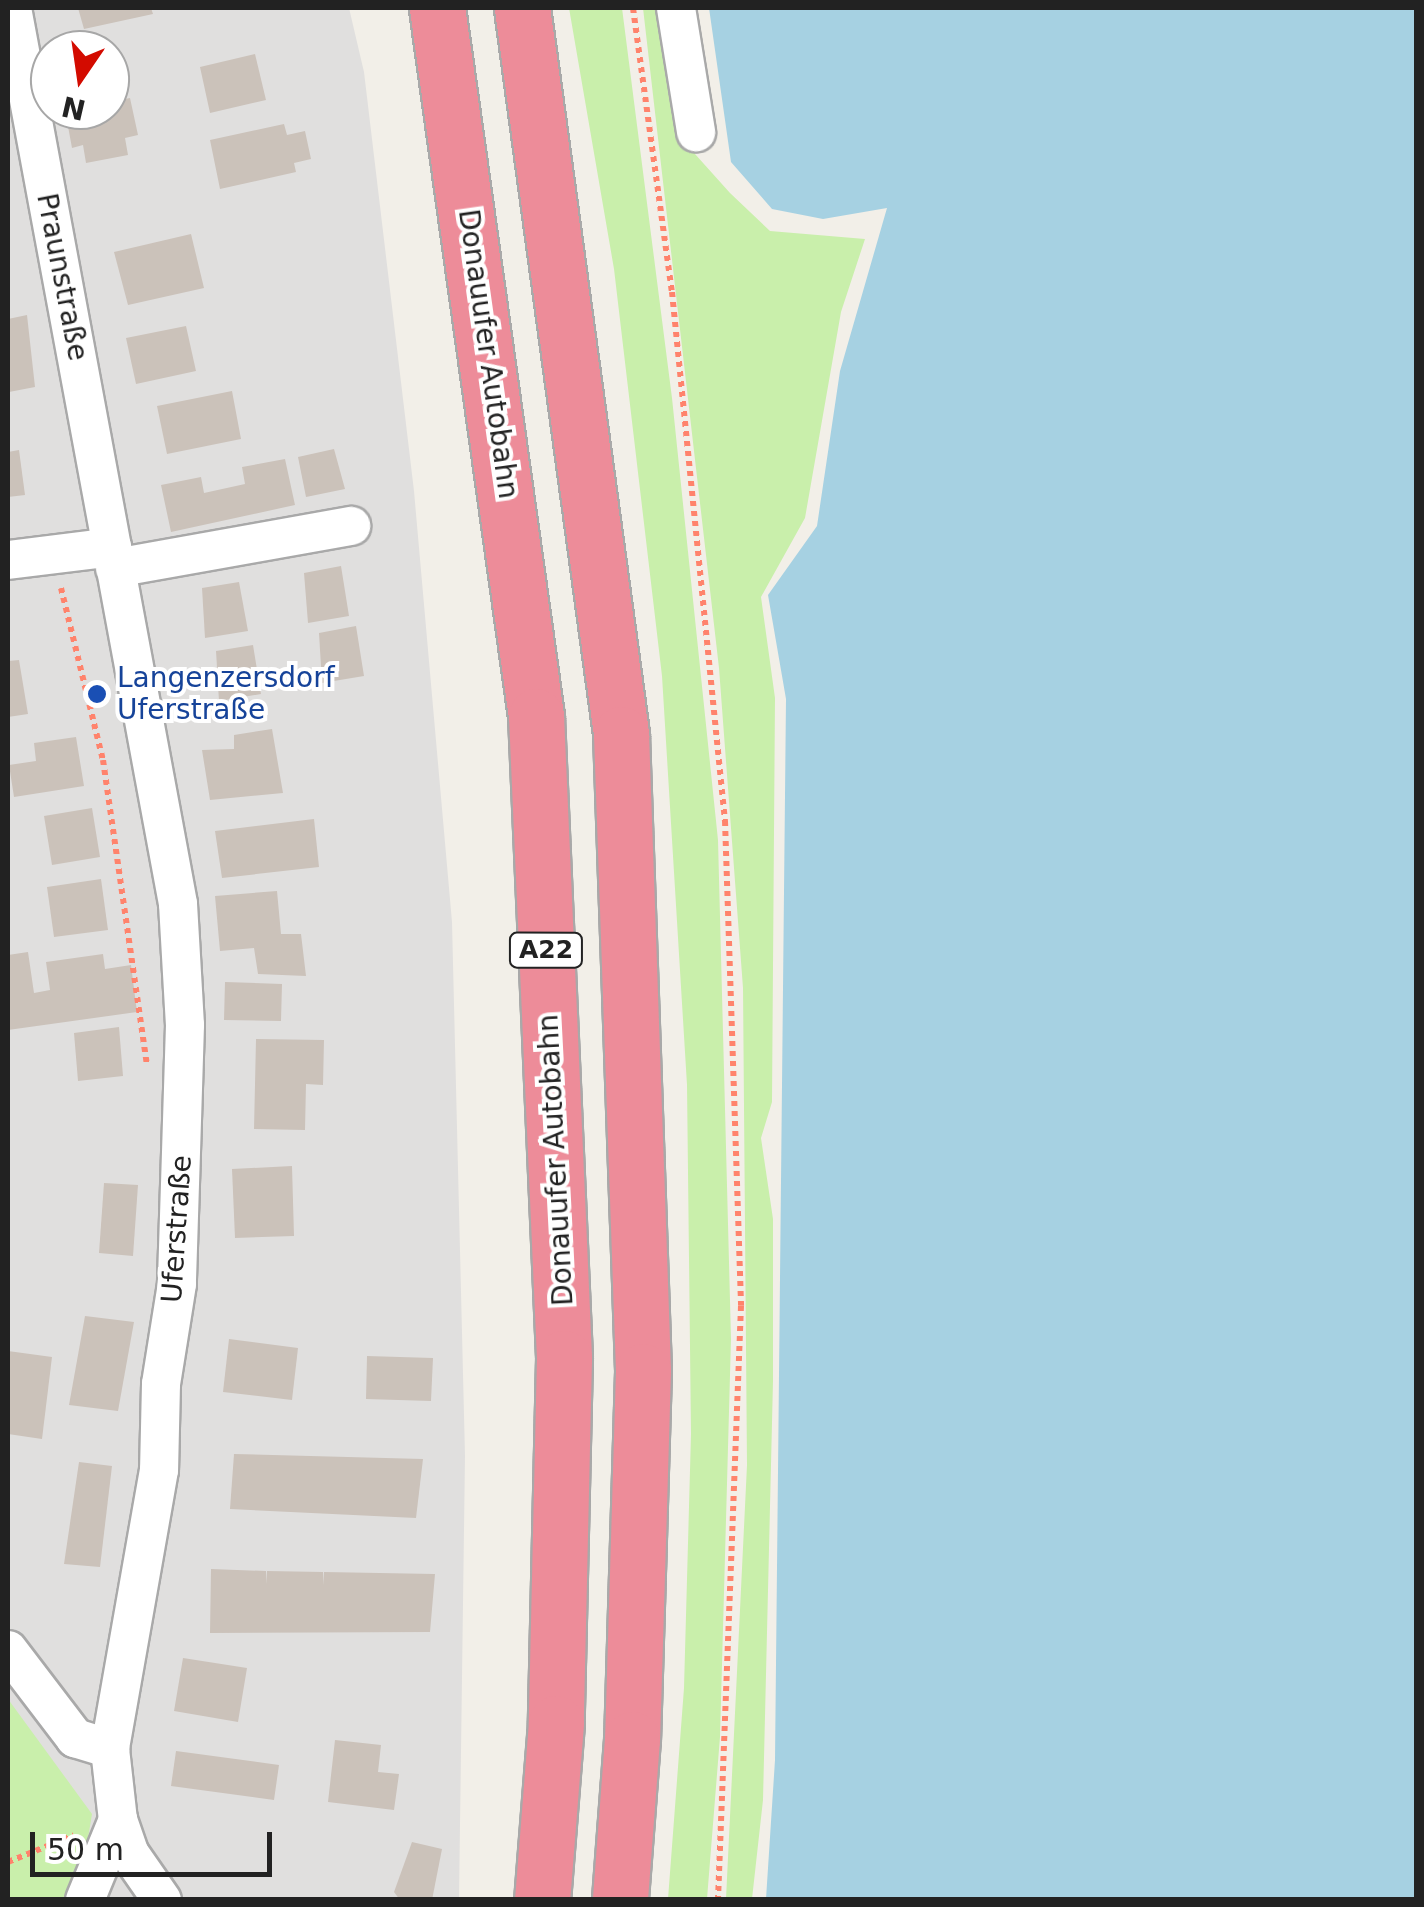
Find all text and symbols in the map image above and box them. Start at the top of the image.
north arrow [30,30,130,130]
text: N [58,89,89,126]
street label: Praunstraße [29,191,95,363]
street label: Donauufer Autobahn [451,207,525,501]
place label: Langenzersdorf Uferstraße [117,661,335,727]
marker: Langenzersdorf Uferstraße [86,683,108,705]
road number: A22 [508,930,584,970]
street label: Donauufer Autobahn [532,1013,580,1307]
street label: Uferstraße [155,1154,199,1304]
scale bar [35,1812,278,1874]
text: 50 m [47,1832,124,1867]

